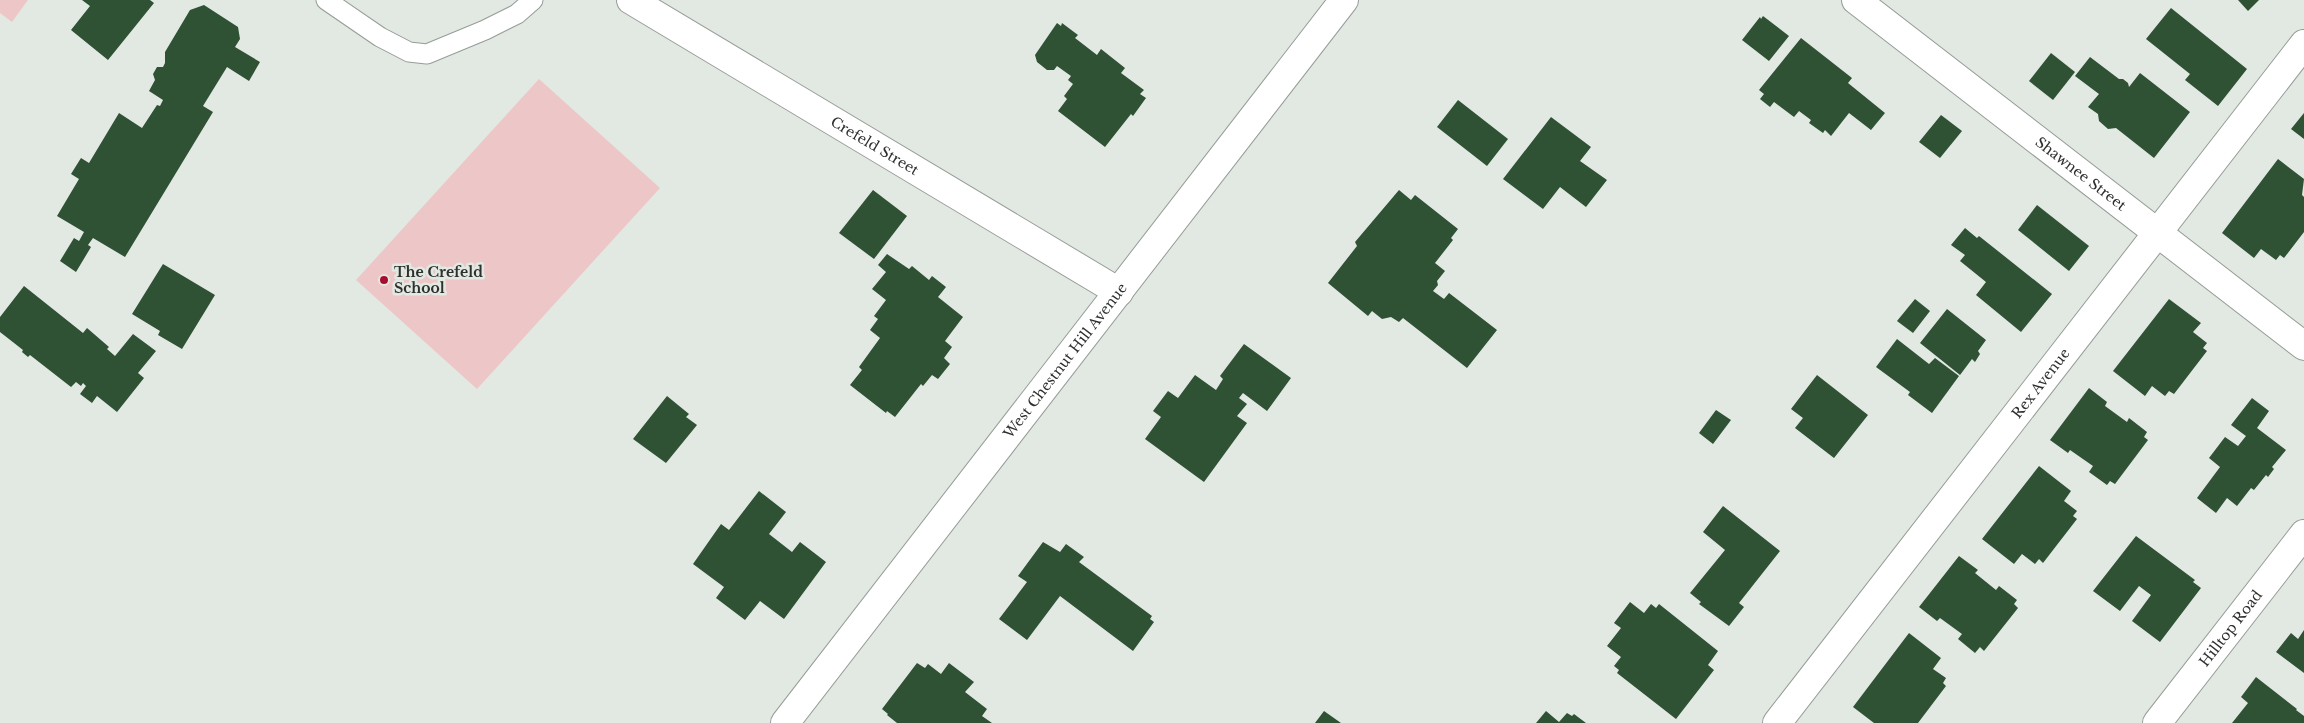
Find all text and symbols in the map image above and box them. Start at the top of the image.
street label: Crefeld Street [827,113,923,179]
street label: Shawnee Street [2032,133,2130,215]
place label: The Crefeld School [394,263,483,297]
marker: The Crefeld School [378,274,390,286]
street label: West Chestnut Hill Avenue [999,279,1131,443]
street label: Rex Avenue [2008,345,2074,422]
street label: Hilltop Road [2195,586,2266,670]

